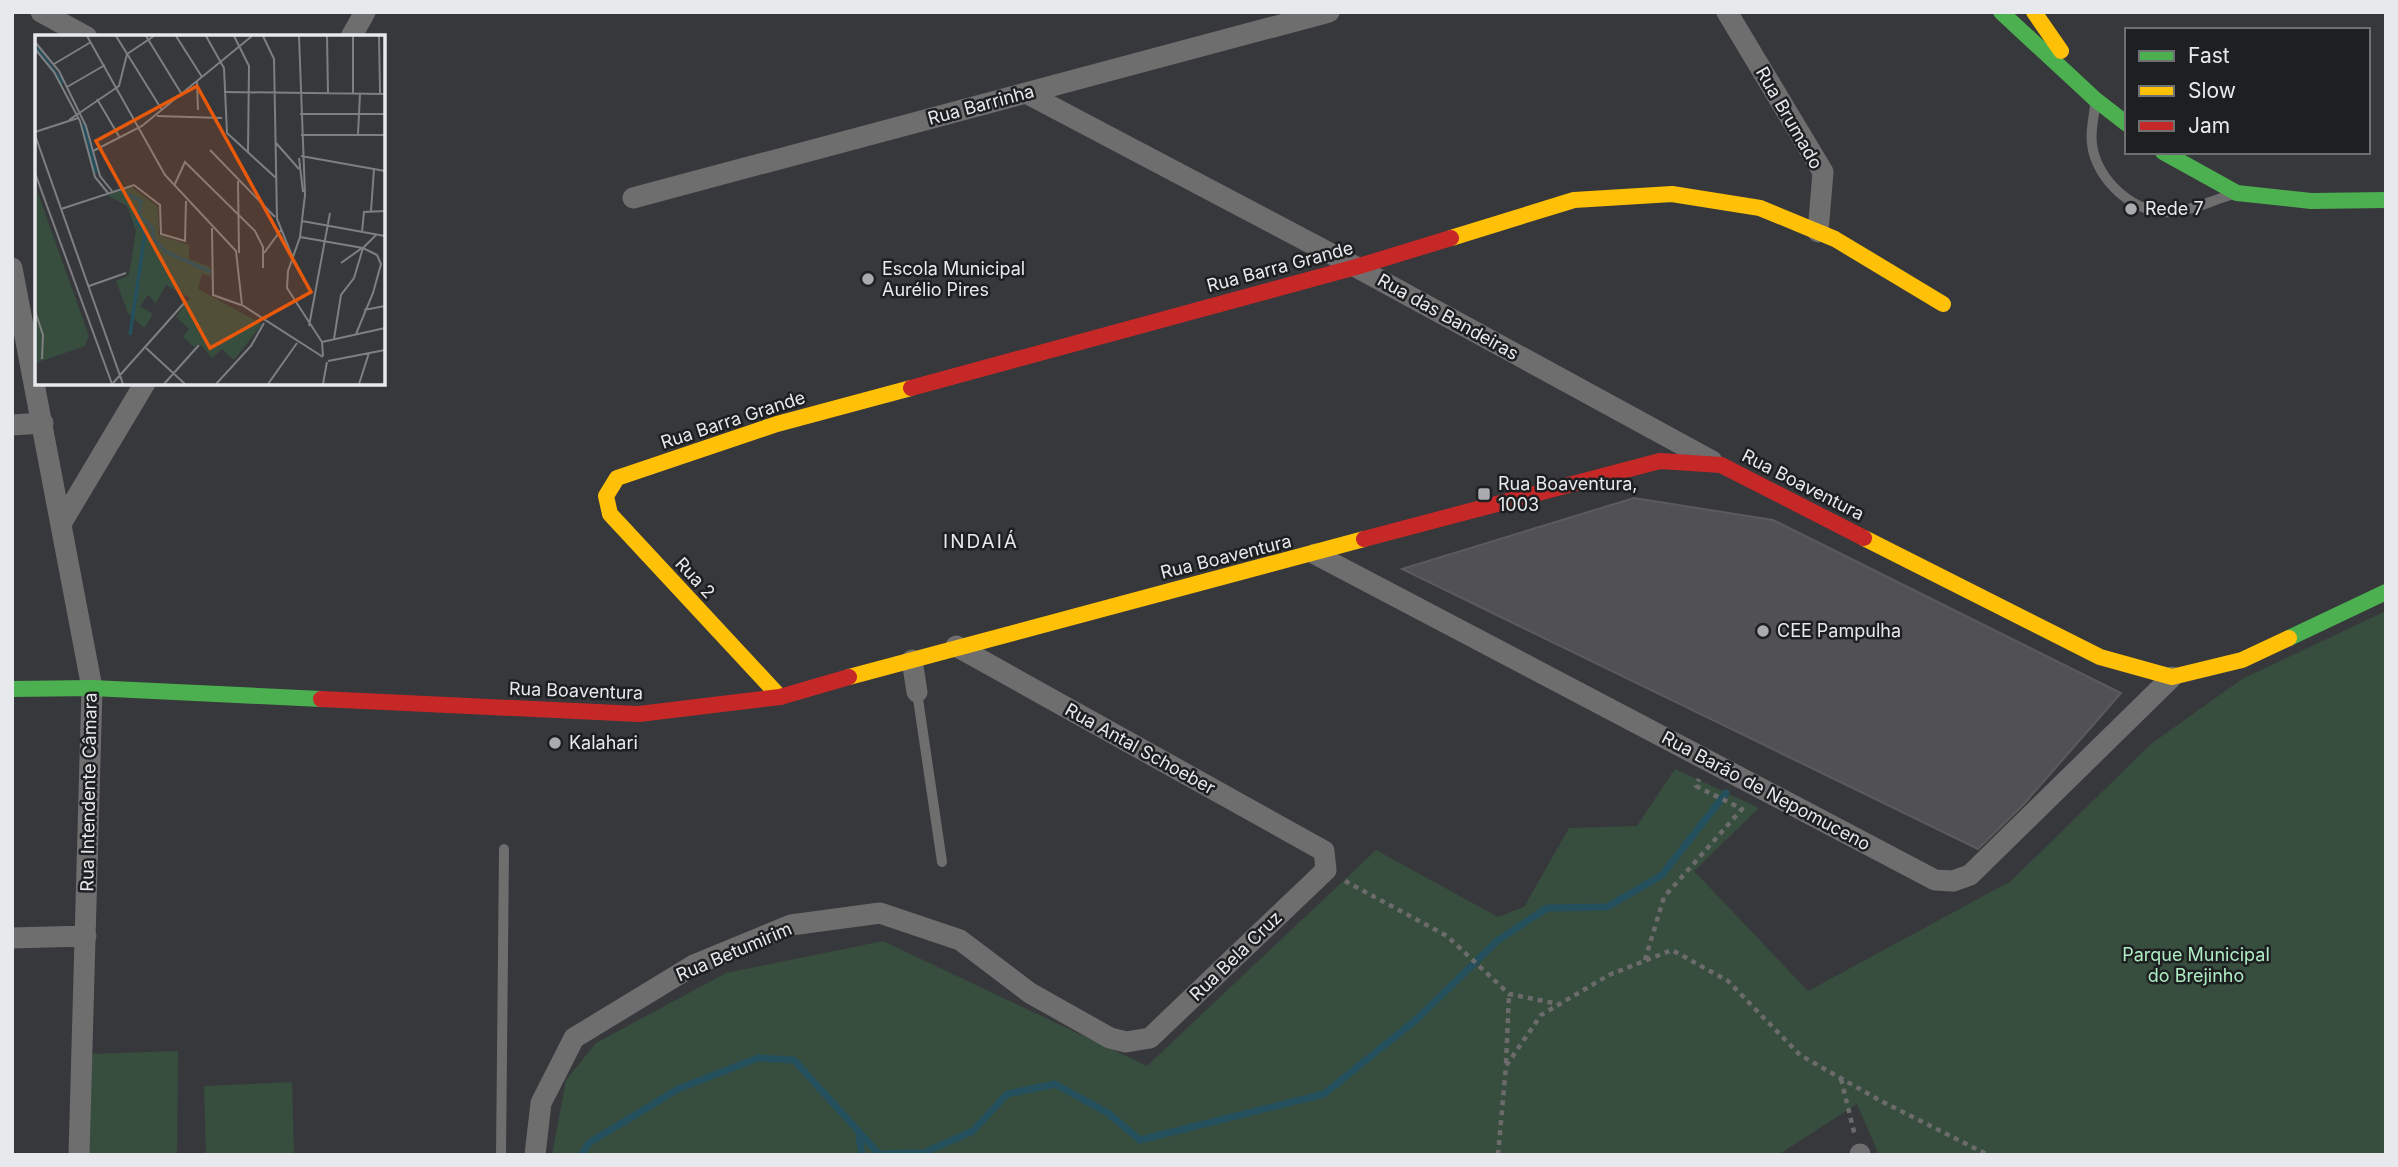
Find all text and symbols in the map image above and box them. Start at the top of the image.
legend [2125,28,2370,154]
inset map [35,35,385,385]
text: Fast [2188,43,2230,68]
street label: Rua Brumado [1752,63,1827,172]
text: Slow [2188,78,2236,103]
street label: Rua Barrinha [925,80,1036,129]
text: Jam [2188,113,2230,138]
place label: Rede 7 [2145,198,2204,219]
marker: Rede 7 [2123,201,2139,217]
street label: Rua Barra Grande [1204,237,1355,296]
place label: Escola Municipal Aurélio Pires [882,258,1025,300]
street label: Rua das Bandeiras [1374,269,1522,364]
marker: Escola Municipal Aurélio Pires [860,271,876,287]
street label: Rua Barra Grande [658,386,808,453]
street label: Rua Boaventura [1739,445,1868,524]
place label: Rua Boaventura, 1003 [1498,473,1637,515]
marker: Rua Boaventura, 1003 [1476,486,1492,502]
district label: INDAIÁ [943,529,1019,553]
street label: Rua Boaventura [1158,530,1294,583]
street label: Rua 2 [671,553,720,603]
place label: CEE Pampulha [1777,620,1901,641]
marker: CEE Pampulha [1755,623,1771,639]
street label: Rua Boaventura [509,678,643,703]
street label: Rua Intendente Câmara [76,692,101,892]
street label: Rua Antal Schoeber [1062,699,1219,799]
street label: Rua Barão de Nepomuceno [1658,727,1874,855]
place label: Kalahari [569,732,638,753]
marker: Kalahari [547,735,563,751]
street label: Rua Bela Cruz [1185,907,1286,1005]
street label: Rua Betumirim [673,918,795,985]
park label: Parque Municipal do Brejinho [2122,944,2270,986]

